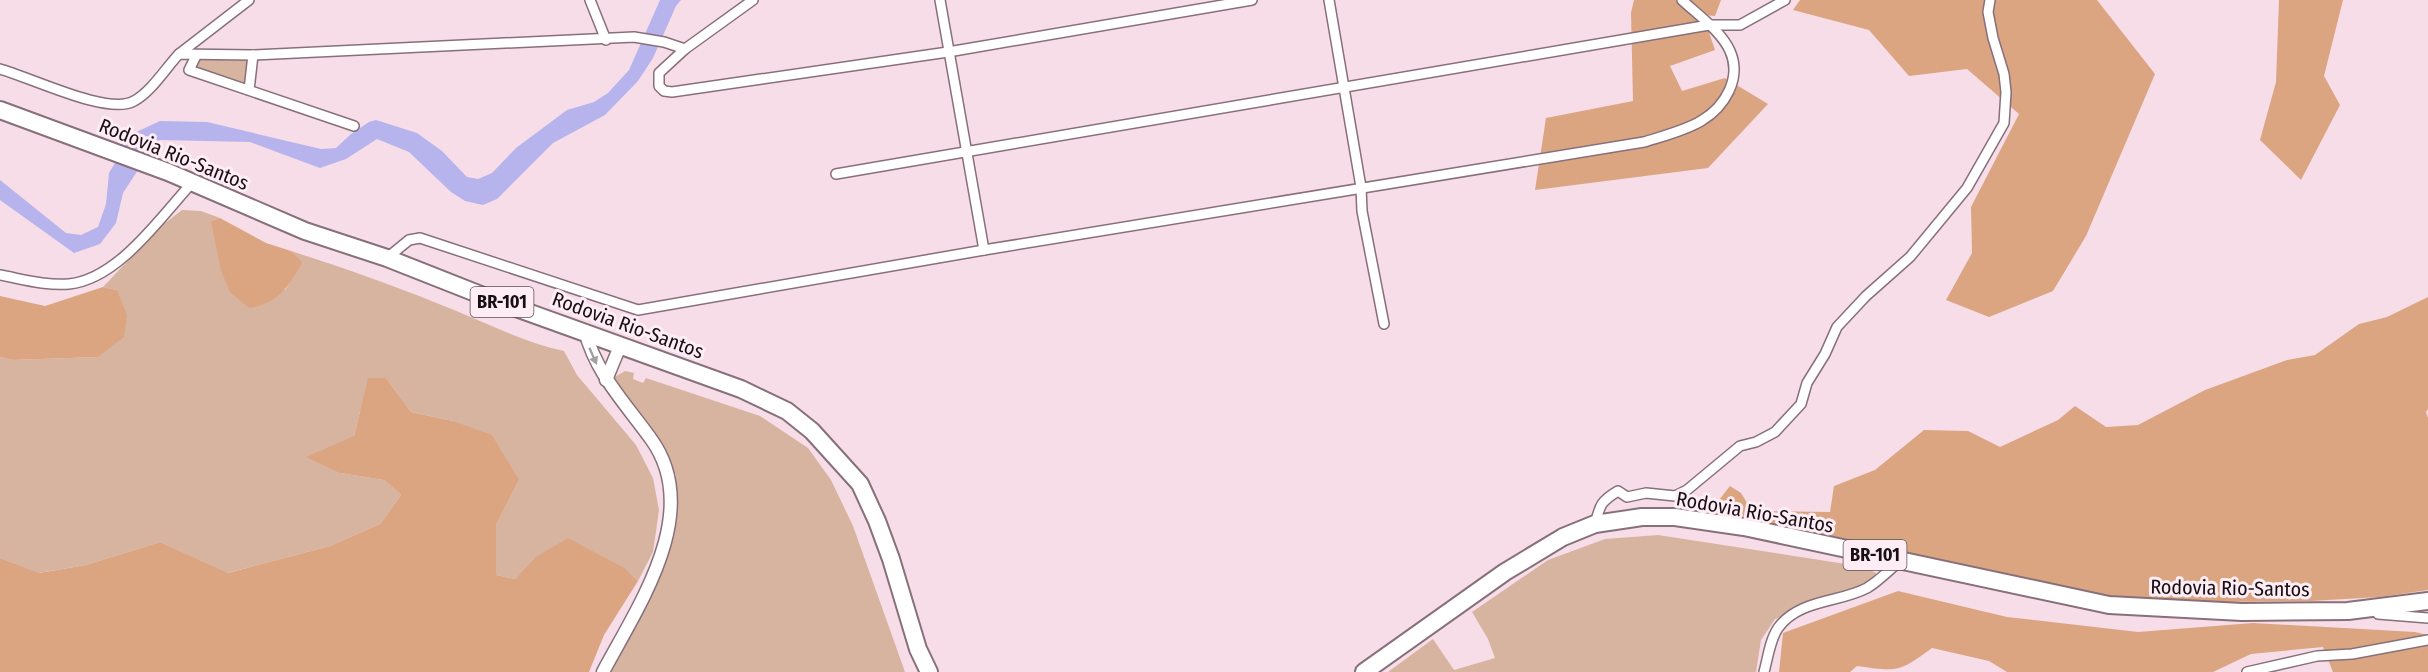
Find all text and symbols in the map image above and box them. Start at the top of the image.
street label: Rodovia Rio-Santos [96,113,252,195]
street label: Rodovia Rio-Santos [549,286,707,364]
road number: BR-101 [470,287,534,317]
one-way arrow [589,348,598,365]
street label: Rodovia Rio-Santos [1674,486,1836,538]
road number: BR-101 [1844,540,1906,570]
street label: Rodovia Rio-Santos [2150,575,2310,601]

